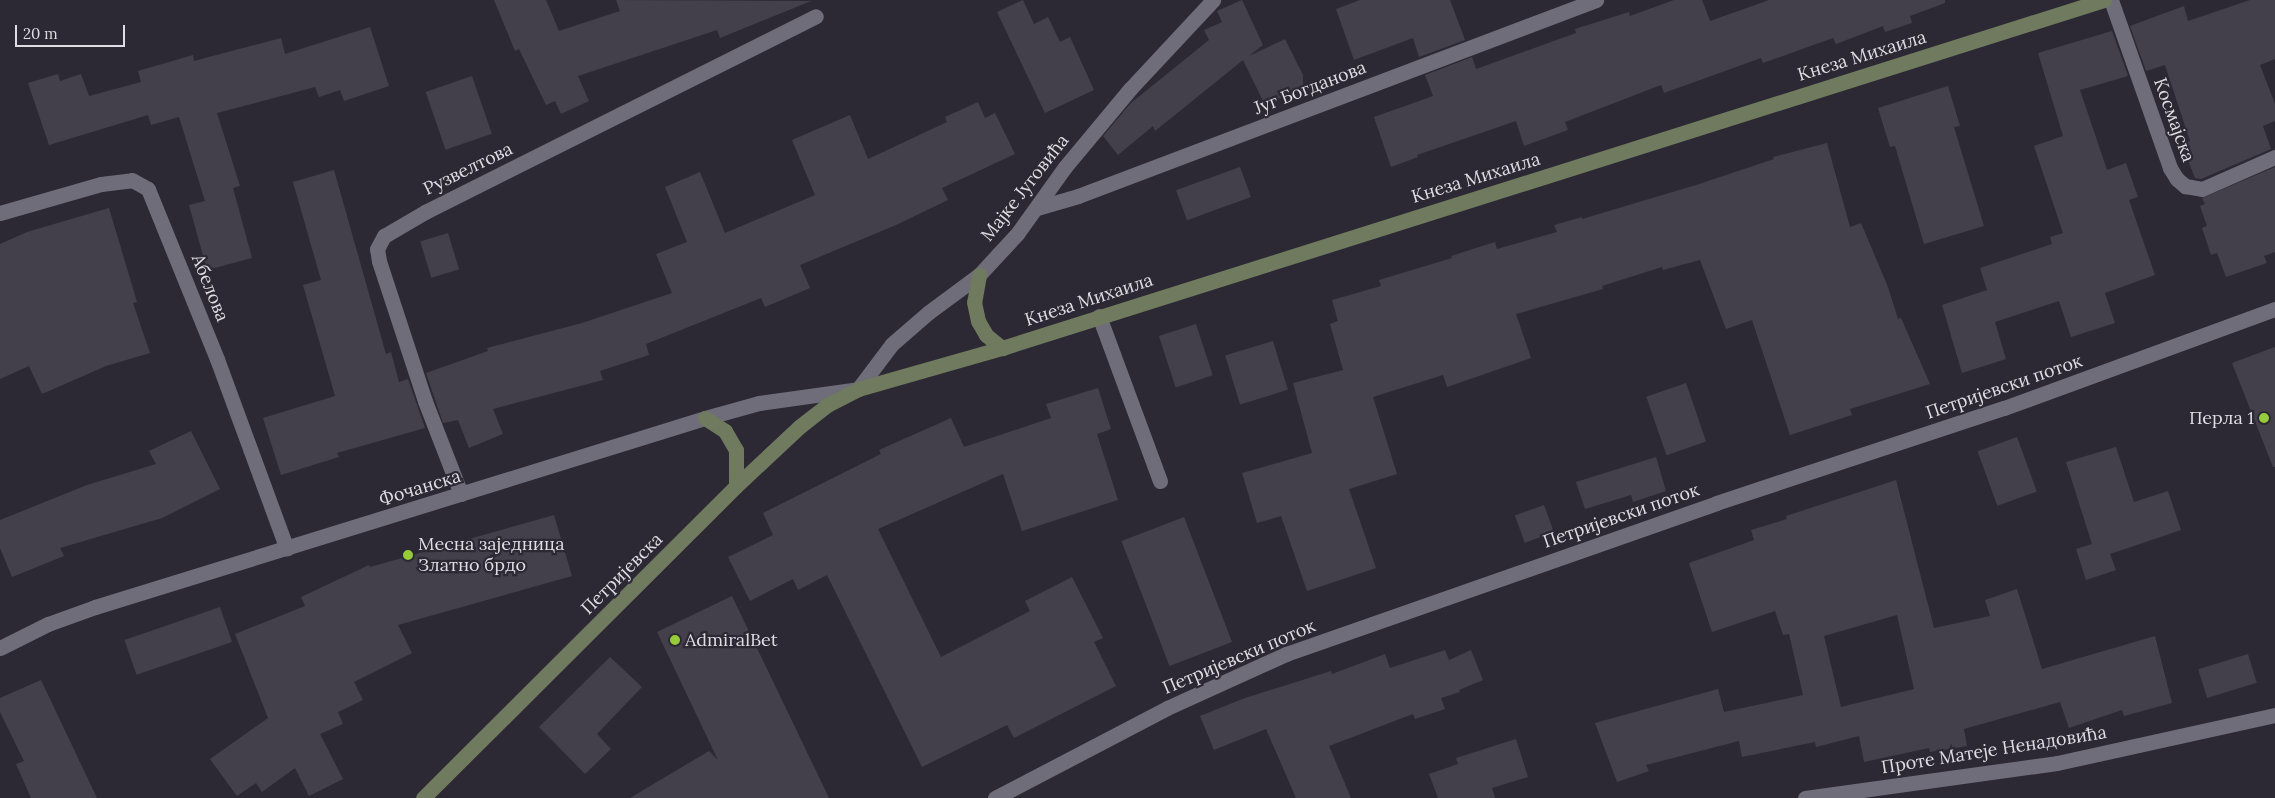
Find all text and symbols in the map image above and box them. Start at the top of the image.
scale bar [18,15,128,47]
text: 20 m [23,24,58,43]
street label: Кнеза Михаила [1795,26,1929,86]
street label: Југ Богданова [1251,57,1369,119]
street label: Космајска [2149,75,2199,165]
street label: Мајке Југовића [977,130,1073,246]
street label: Рузвелтова [420,138,516,200]
street label: Кнеза Михаила [1409,148,1543,208]
street label: Абелова [187,251,233,325]
street label: Кнеза Михаила [1022,269,1156,331]
street label: Петријевски поток [1923,350,2085,424]
place label: Перла 1 [2189,407,2254,429]
marker: Перла 1 [2258,412,2270,424]
street label: Фочанска [377,465,463,511]
street label: Петријевски поток [1540,479,1702,553]
street label: Петријевска [577,529,667,619]
place label: Месна заједница Златно брдо [418,534,564,576]
marker: Месна заједница Златно брдо [402,549,414,561]
street label: Петријевски поток [1159,615,1319,699]
place label: AdmiralBet [685,629,778,651]
marker: AdmiralBet [669,634,681,646]
street label: Проте Матеје Ненадовића [1880,722,2108,778]

